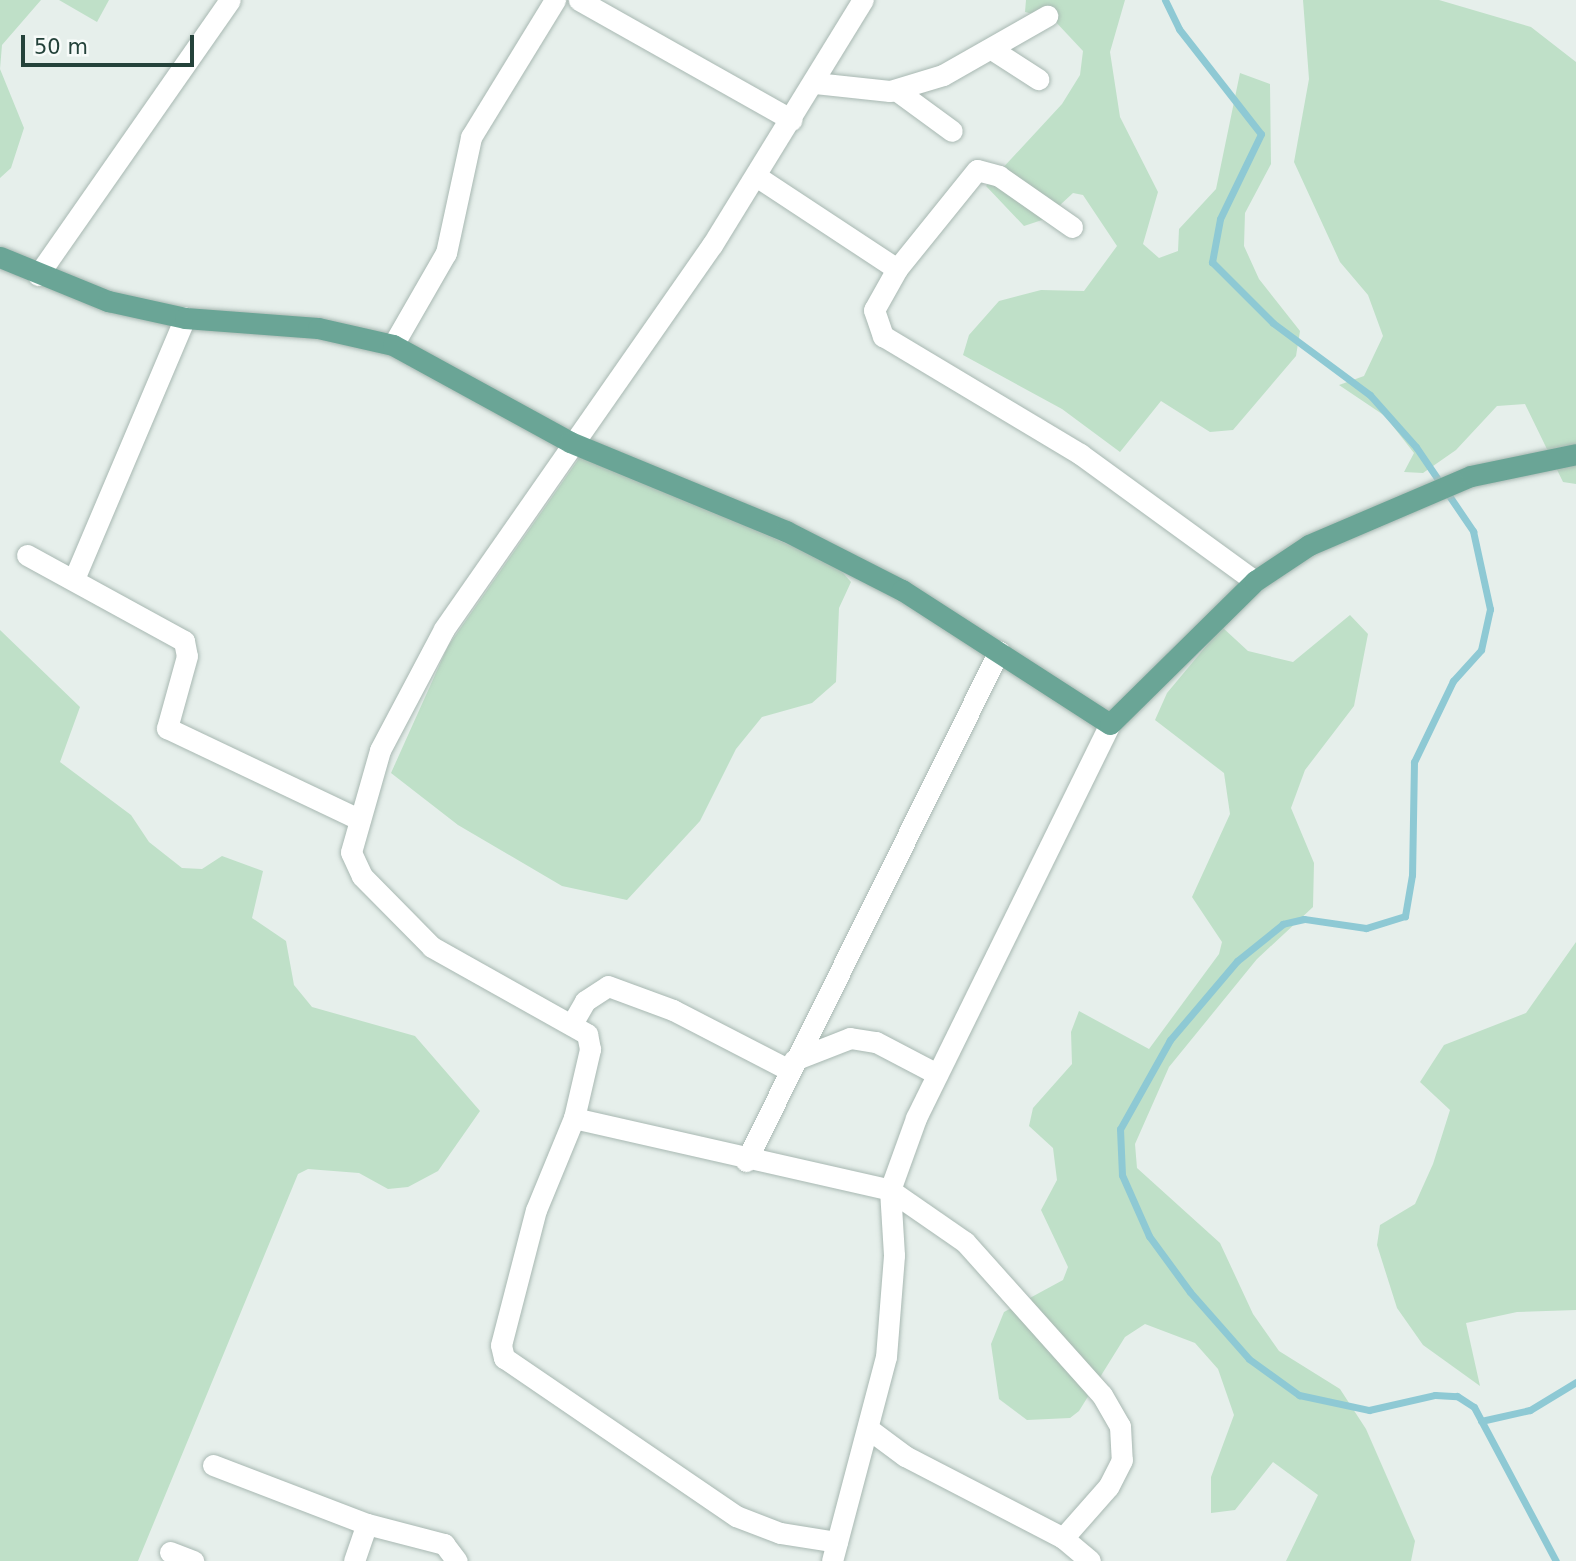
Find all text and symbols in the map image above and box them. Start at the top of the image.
scale bar [24,21,198,65]
text: 50 m [34,35,88,59]

